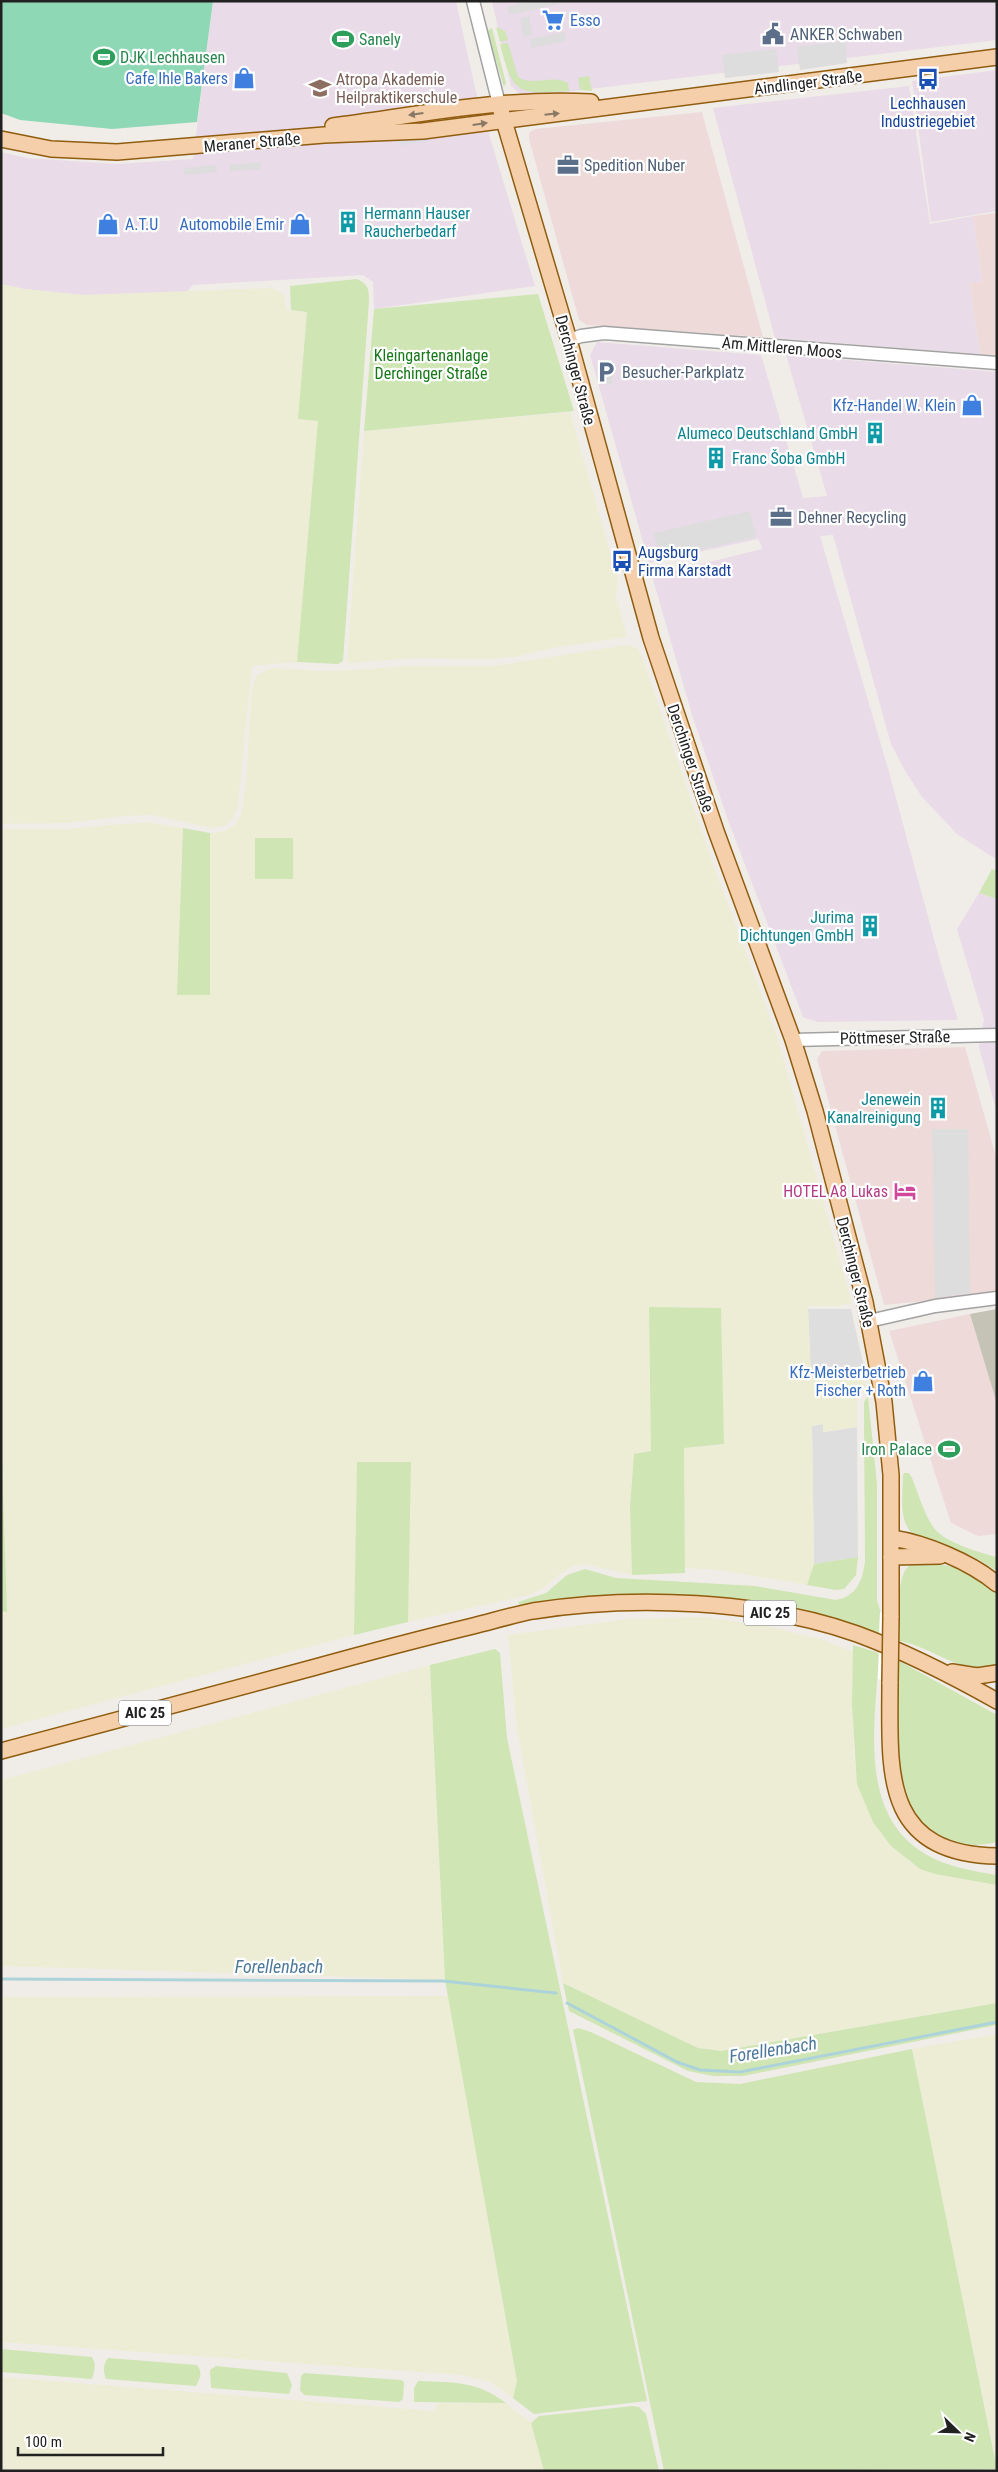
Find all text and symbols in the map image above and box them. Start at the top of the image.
supermarket icon: Esso [540,7,566,33]
place label: Esso [570,11,601,30]
public building icon: ANKER Schwaben [760,21,786,47]
place label: ANKER Schwaben [790,25,903,44]
sports icon: Sanely [330,26,356,52]
place label: Sanely [359,30,401,49]
sports icon: DJK Lechhausen [91,44,117,70]
place label: DJK Lechhausen [120,48,225,67]
shop icon: Cafe Ihle Bakers [231,65,257,91]
street label: Aindlinger Straße [753,66,863,99]
bus stop icon: Lechhausen Industriegebiet [915,66,941,92]
place label: Cafe Ihle Bakers [126,69,228,88]
place label: Atropa Akademie Heilpraktikerschule [336,70,457,107]
school or university icon: Atropa Akademie Heilpraktikerschule [307,75,333,101]
place label: Lechhausen Industriegebiet [881,94,976,131]
one-way arrow [544,110,560,118]
one-way arrow [408,111,424,119]
one-way arrow [472,120,488,128]
street label: Meraner Straße [203,129,301,156]
office icon: Spedition Nuber [555,152,581,178]
place label: Spedition Nuber [584,156,685,175]
place label: Hermann Hauser Raucherbedarf [364,204,470,241]
building icon: Hermann Hauser Raucherbedarf [335,209,361,235]
shop icon: A.T.U [95,211,121,237]
shop icon: Automobile Emir [287,211,313,237]
place label: A.T.U [125,215,158,234]
place label: Automobile Emir [179,215,284,234]
street label: Derchinger Straße [552,313,599,427]
street label: Am Mittleren Moos [721,333,843,362]
park label: Kleingartenanlage Derchinger Straße [374,346,488,383]
parking icon: Besucher-Parkplatz [593,359,619,385]
place label: Besucher-Parkplatz [622,363,744,382]
shop icon: Kfz-Handel W. Klein [959,392,985,418]
place label: Kfz-Handel W. Klein [833,396,956,415]
building icon: Alumeco Deutschland GmbH [862,420,888,446]
place label: Alumeco Deutschland GmbH [677,424,858,443]
building icon: Franc Šoba GmbH [703,445,729,471]
place label: Franc Šoba GmbH [732,449,845,468]
office icon: Dehner Recycling [768,504,794,530]
place label: Dehner Recycling [798,508,906,527]
place label: Augsburg Firma Karstadt [638,543,732,580]
bus stop icon: Augsburg Firma Karstadt [609,548,635,574]
street label: Derchinger Straße [663,702,718,815]
place label: Jurima Dichtungen GmbH [740,908,854,945]
building icon: Jurima Dichtungen GmbH [857,913,883,939]
street label: Pöttmeser Straße [840,1027,950,1048]
place label: Jenewein Kanalreinigung [827,1090,921,1127]
building icon: Jenewein Kanalreinigung [925,1095,951,1121]
hotel icon: HOTEL A8 Lukas [892,1178,918,1204]
place label: HOTEL A8 Lukas [783,1182,888,1201]
street label: Derchinger Straße [833,1215,878,1329]
place label: Kfz-Meisterbetrieb Fischer + Roth [789,1363,906,1400]
shop icon: Kfz-Meisterbetrieb Fischer + Roth [910,1368,936,1394]
sports icon: Iron Palace [936,1436,962,1462]
place label: Iron Palace [861,1440,932,1459]
road number: AIC 25 [744,1600,796,1626]
road number: AIC 25 [119,1700,171,1726]
water label: Forellenbach [235,1956,323,1977]
water label: Forellenbach [728,2032,818,2067]
north arrow [933,2407,983,2457]
scale bar [18,2424,162,2456]
text: N [961,2430,979,2444]
text: 100 m [25,2433,62,2451]

